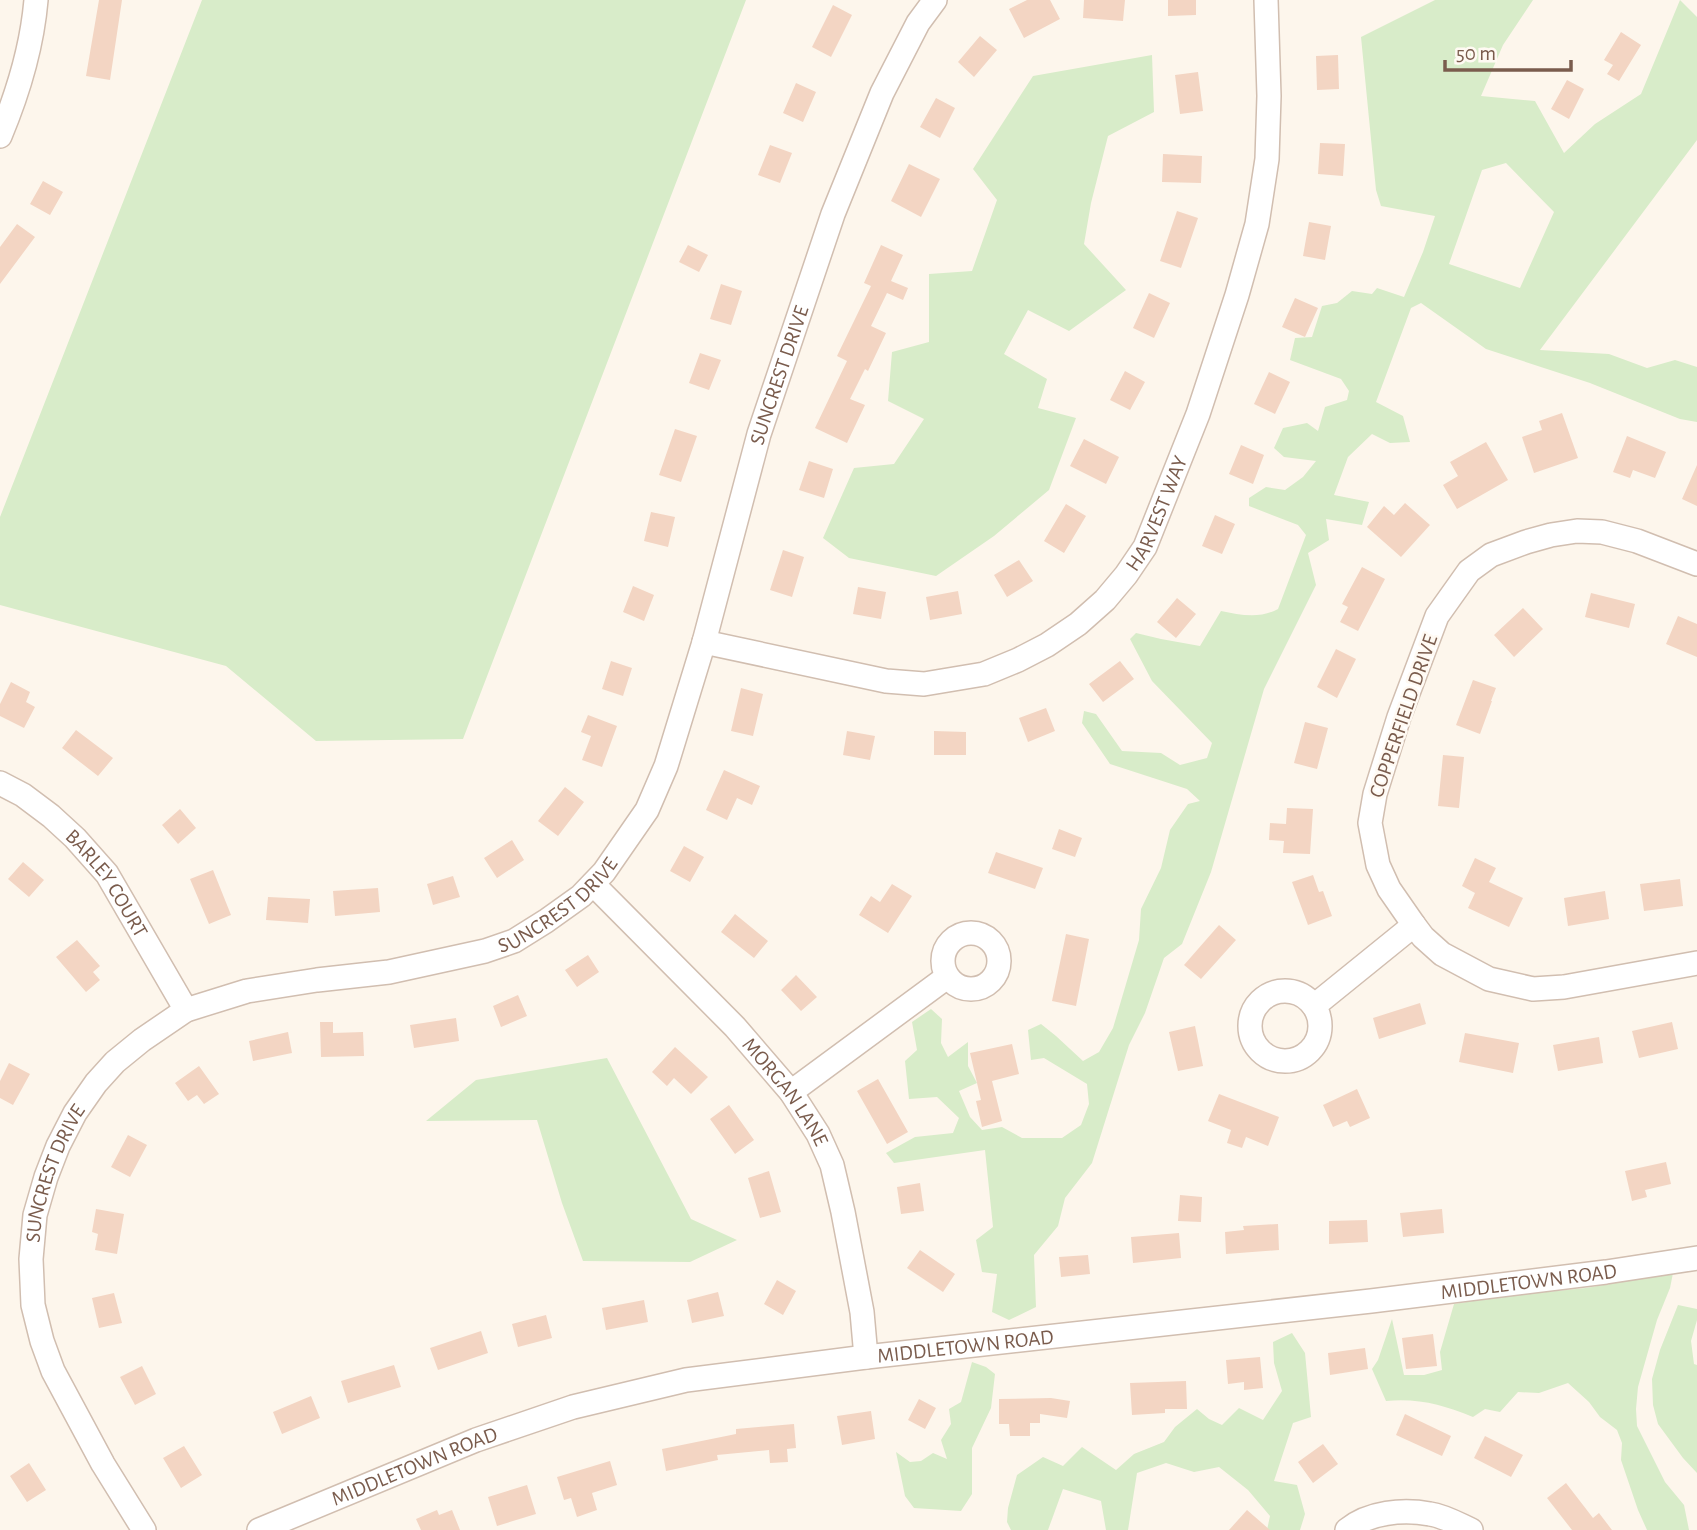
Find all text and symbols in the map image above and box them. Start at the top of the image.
scale bar [1445,28,1571,72]
text: 50 m [1456,43,1496,64]
street label: SUNCREST DRIVE [747,303,812,447]
street label: HARVEST WAY [1122,453,1191,575]
street label: COPPERFIELD DRIVE [1366,632,1441,800]
street label: BARLEY COURT [62,825,151,941]
street label: SUNCREST DRIVE [495,854,622,957]
street label: MORGAN LANE [738,1034,832,1149]
street label: SUNCREST DRIVE [23,1100,89,1243]
street label: MIDDLETOWN ROAD [1439,1260,1618,1303]
street label: MIDDLETOWN ROAD [876,1326,1055,1367]
street label: MIDDLETOWN ROAD [328,1424,500,1510]

